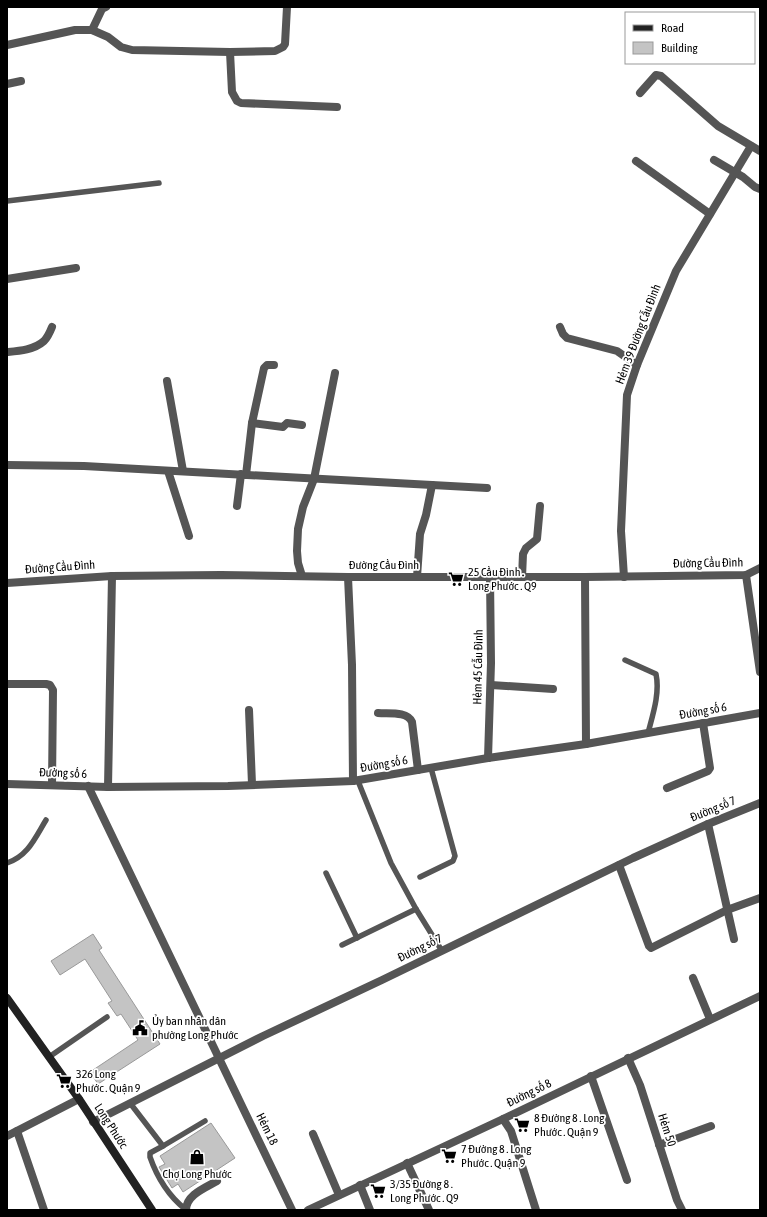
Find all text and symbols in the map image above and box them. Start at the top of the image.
legend [625,12,755,64]
text: Road [661,21,684,35]
text: Building [661,41,699,55]
street label: Hẻm 39 Đường Cẫu Đình [612,282,664,386]
street label: Đường Cầu Đình [673,555,743,571]
street label: Đường Cầu Đình [24,558,96,576]
street label: Đường Cầu Đình [349,558,419,572]
place label: 25 Cầu Đình . Long Phước . Q9 [468,565,537,593]
supermarket icon: 25 Cầu Đình . Long Phước . Q9 [447,570,465,588]
street label: Hẻm 45 Cẫu Đình [470,629,486,705]
street label: Đường số 6 [678,700,728,722]
street label: Đường số 6 [359,753,409,775]
street label: Đường số 6 [39,765,88,781]
street label: Đường số 7 [688,793,738,824]
street label: Đường số 7 [395,931,445,965]
place label: Ủy ban nhân dân phường Long Phước [152,1014,239,1042]
public building icon: Ủy ban nhân dân phường Long Phước [131,1019,149,1037]
place label: 326 Long Phước . Quận 9 [76,1067,141,1095]
supermarket icon: 326 Long Phước . Quận 9 [55,1072,73,1090]
street label: Đường số 8 [504,1076,554,1110]
street label: Long Phước [91,1101,131,1151]
street label: Hẻm 18 [253,1111,281,1148]
place label: 8 Đường 8 . Long Phước . Quận 9 [534,1111,605,1139]
street label: Hẻm 50 [655,1112,679,1149]
supermarket icon: 8 Đường 8 . Long Phước . Quận 9 [513,1116,531,1134]
place label: 7 Đường 8 . Long Phước . Quận 9 [461,1142,532,1170]
supermarket icon: 7 Đường 8 . Long Phước . Quận 9 [440,1147,458,1165]
shop icon: Chợ Long Phước [188,1148,206,1166]
place label: Chợ Long Phước [163,1167,232,1181]
place label: 3/35 Đường 8 . Long Phước . Q9 [390,1177,459,1205]
supermarket icon: 3/35 Đường 8 . Long Phước . Q9 [369,1182,387,1200]

